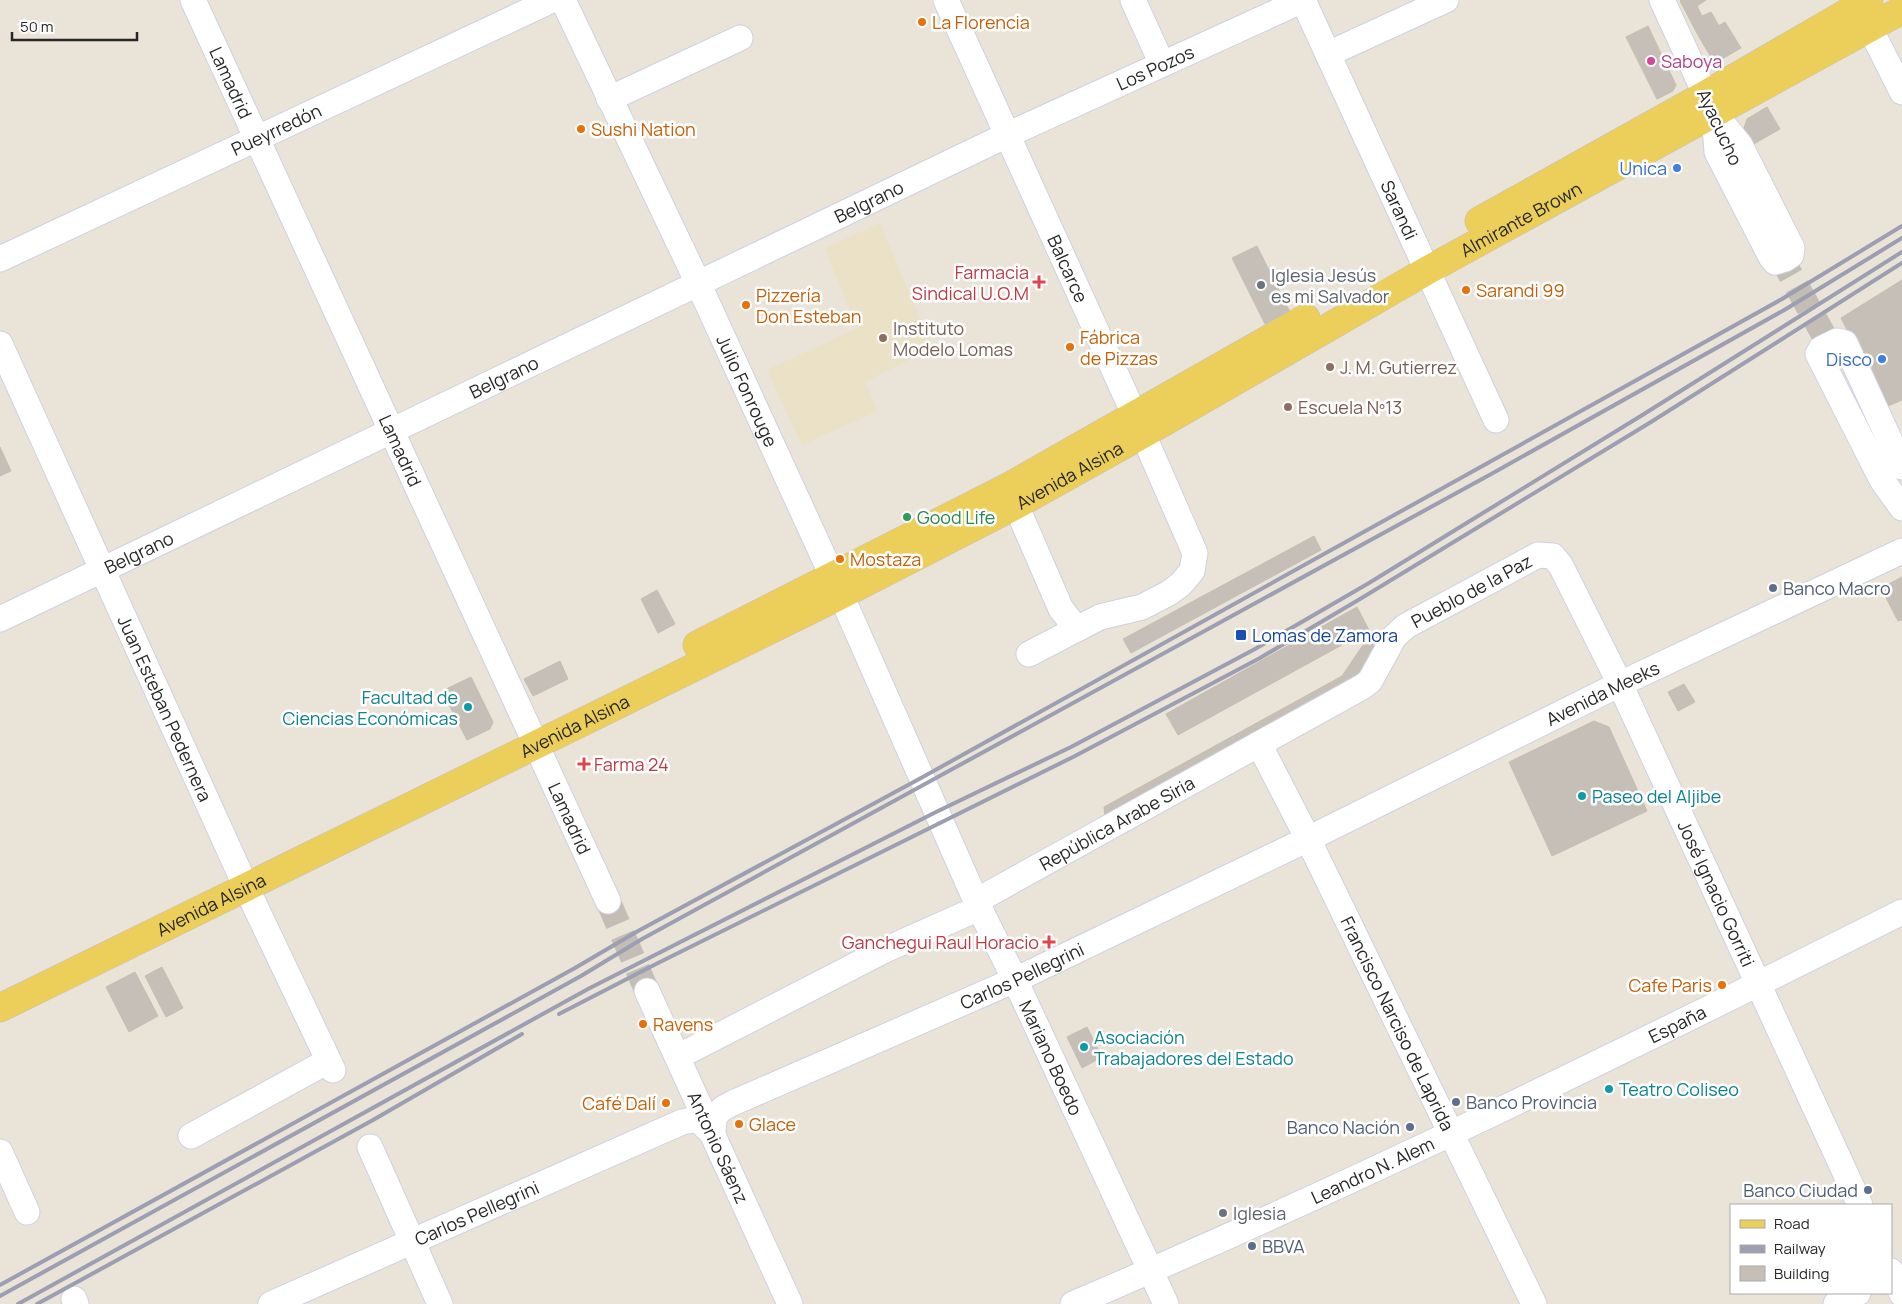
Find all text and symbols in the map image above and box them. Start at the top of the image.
scale bar [12,10,138,42]
place label: La Florencia [932,10,1030,34]
text: 50 m [20,16,54,37]
marker: La Florencia [916,16,928,28]
street label: Los Pozos [1112,39,1198,96]
street label: Lamadrid [204,43,258,122]
place label: Saboya [1661,49,1722,73]
marker: Saboya [1645,55,1657,67]
street label: Ayacucho [1692,85,1748,169]
street label: Pueyrredón [227,98,325,161]
place label: Sushi Nation [591,117,696,141]
marker: Sushi Nation [575,123,587,135]
place label: Unica [1620,156,1667,180]
marker: Unica [1671,162,1683,174]
street label: Belgrano [830,175,907,228]
street label: Sarandi [1375,176,1423,243]
street label: Almirante Brown [1456,176,1586,262]
street label: Balcarce [1042,231,1094,306]
place label: Farmacia Sindical U.O.M [912,260,1029,305]
place label: Iglesia Jesús es mi Salvador [1271,263,1390,308]
marker: Farmacia Sindical U.O.M [1033,276,1045,288]
place label: Sarandi 99 [1476,278,1565,302]
marker: Iglesia Jesús es mi Salvador [1255,279,1267,291]
place label: Pizzería Don Esteban [756,283,861,328]
marker: Sarandi 99 [1460,284,1472,296]
marker: Pizzería Don Esteban [740,299,752,311]
place label: Instituto Modelo Lomas [893,316,1013,361]
place label: Fábrica de Pizzas [1080,325,1158,370]
street label: Julio Fonrouge [711,331,783,451]
marker: Instituto Modelo Lomas [877,332,889,344]
marker: Fábrica de Pizzas [1064,341,1076,353]
place label: Disco [1826,347,1872,371]
street label: Belgrano [465,350,542,404]
marker: Disco [1876,353,1888,365]
place label: J. M. Gutierrez [1340,355,1457,379]
marker: J. M. Gutierrez [1324,361,1336,373]
place label: Escuela Nº13 [1298,395,1402,419]
marker: Escuela Nº13 [1282,401,1294,413]
street label: Lamadrid [374,411,427,490]
street label: Avenida Alsina [1012,436,1127,515]
place label: Good Life [917,505,995,529]
marker: Good Life [901,511,913,523]
street label: Belgrano [100,525,177,579]
place label: Mostaza [850,547,921,571]
street label: Pueblo de la Paz [1407,549,1536,633]
marker: Mostaza [834,553,846,565]
place label: Banco Macro [1783,576,1891,600]
marker: Banco Macro [1767,582,1779,594]
street label: Juan Esteban Pedernera [112,611,218,805]
place label: Lomas de Zamora [1252,623,1398,647]
marker: Lomas de Zamora [1234,628,1248,642]
street label: Avenida Meeks [1542,655,1663,731]
place label: Facultad de Ciencias Económicas [282,685,458,730]
street label: Avenida Alsina [516,689,633,763]
marker: Facultad de Ciencias Económicas [462,701,474,713]
place label: Farma 24 [594,752,669,776]
marker: Farma 24 [578,758,590,770]
street label: República Arabe Siria [1035,770,1199,876]
street label: Lamadrid [543,779,597,858]
place label: Paseo del Aljibe [1592,784,1721,808]
marker: Paseo del Aljibe [1576,790,1588,802]
street label: José Ignacio Gorriti [1672,817,1760,970]
street label: Avenida Alsina [152,867,270,941]
street label: Francisco Narciso de Laprida [1335,912,1460,1135]
place label: Ganchegui Raul Horacio [842,930,1039,954]
marker: Ganchegui Raul Horacio [1043,936,1055,948]
street label: Carlos Pellegrini [956,937,1088,1015]
place label: Cafe Paris [1628,973,1712,997]
marker: Cafe Paris [1716,979,1728,991]
street label: Mariano Boedo [1014,996,1088,1119]
street label: España [1644,1000,1710,1048]
place label: Ravens [653,1012,713,1036]
marker: Ravens [637,1018,649,1030]
place label: Asociación Trabajadores del Estado [1094,1025,1294,1070]
marker: Asociación Trabajadores del Estado [1078,1041,1090,1053]
place label: Teatro Coliseo [1619,1077,1739,1101]
marker: Teatro Coliseo [1603,1083,1615,1095]
street label: Antonio Sáenz [683,1088,754,1207]
place label: Banco Provincia [1466,1090,1597,1114]
place label: Café Dalí [582,1091,656,1115]
marker: Banco Provincia [1450,1096,1462,1108]
marker: Café Dalí [660,1097,672,1109]
place label: Glace [749,1112,796,1136]
place label: Banco Nación [1287,1115,1400,1139]
marker: Glace [733,1118,745,1130]
marker: Banco Nación [1404,1121,1416,1133]
street label: Leandro N. Alem [1307,1131,1438,1209]
street label: Carlos Pellegrini [411,1175,543,1251]
place label: Banco Ciudad [1743,1178,1858,1202]
marker: Banco Ciudad [1862,1184,1874,1196]
place label: Iglesia [1233,1201,1286,1225]
legend [1730,1204,1892,1294]
marker: Iglesia [1217,1207,1229,1219]
text: Road [1774,1213,1810,1234]
place label: BBVA [1262,1234,1305,1258]
text: Railway [1774,1238,1826,1259]
marker: BBVA [1246,1240,1258,1252]
text: Building [1774,1263,1829,1284]

